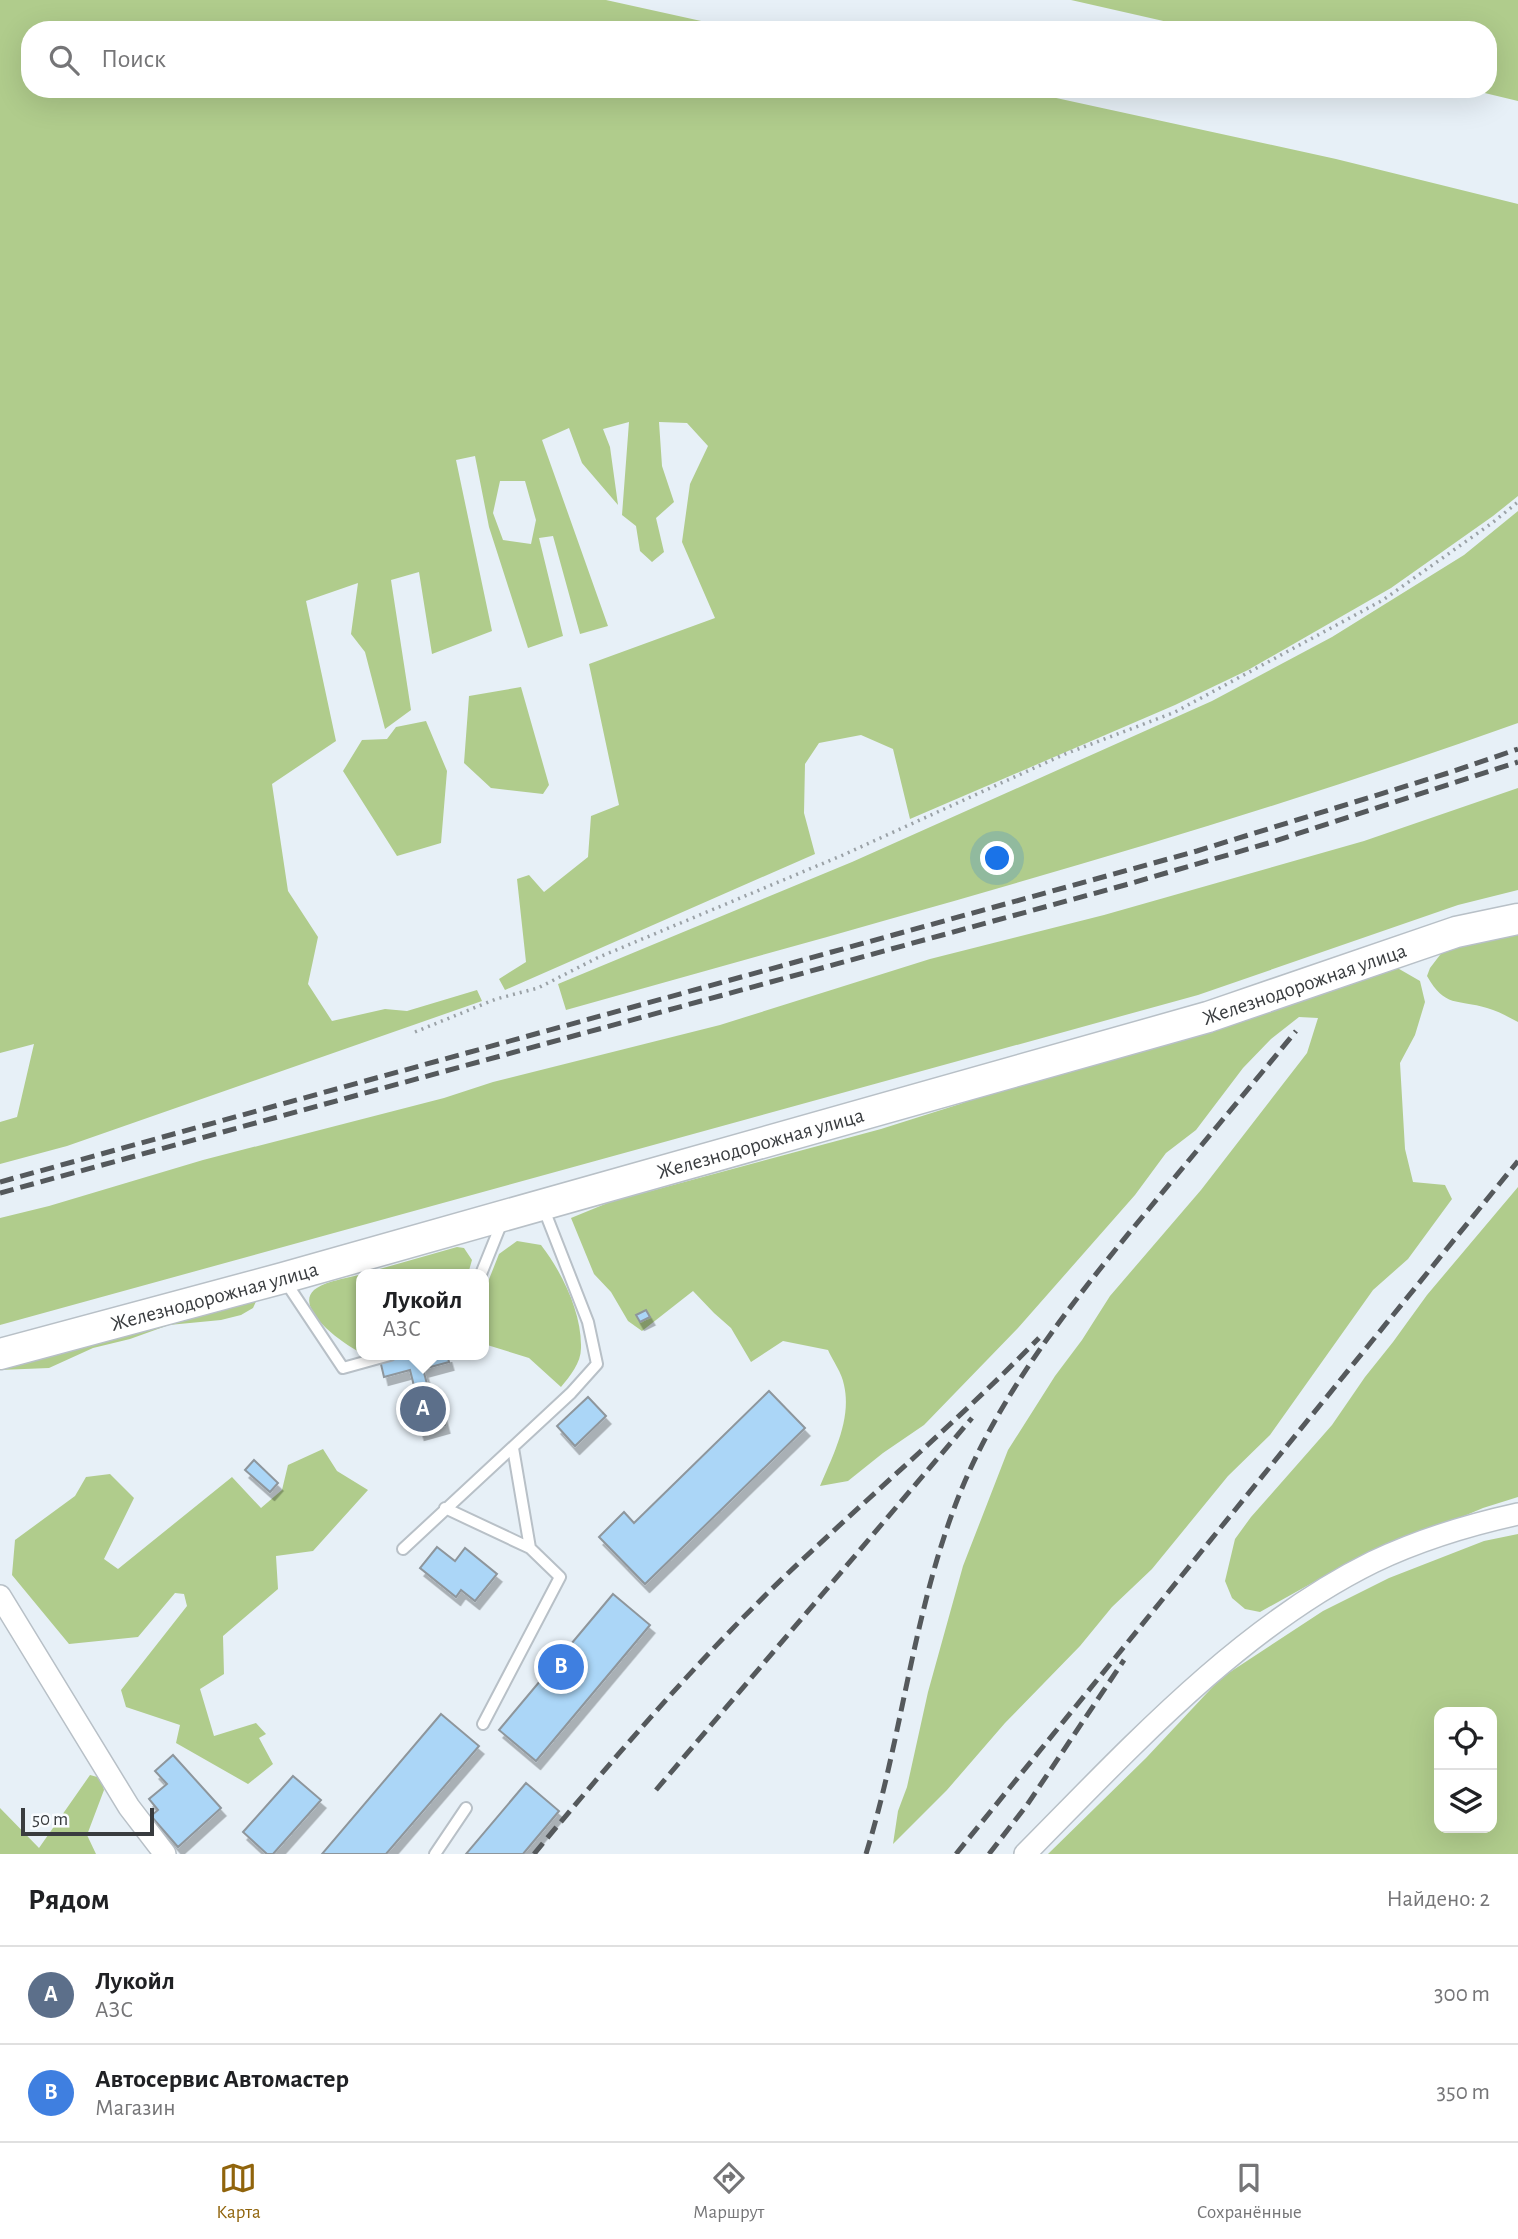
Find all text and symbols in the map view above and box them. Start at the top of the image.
search box [21,21,1497,98]
icon: search [45,41,83,79]
text: Поиск [101,46,166,72]
your location [980,841,1014,875]
street label: Железнодорожная улица [1200,940,1410,1029]
street label: Железнодорожная улица [655,1105,867,1183]
street label: Железнодорожная улица [108,1258,321,1335]
popup [356,1269,489,1360]
text: Лукойл [383,1287,462,1313]
text: АЗС [383,1318,421,1341]
pin: A [400,1383,446,1435]
pin: B [538,1641,584,1693]
map controls [1434,1707,1497,1833]
button: locate [1434,1707,1497,1770]
button: layers [1434,1770,1497,1833]
scale bar [21,1805,154,1837]
text: 50 m [32,1810,68,1829]
text: Рядом [28,1885,110,1915]
text: Найдено: 2 [1387,1888,1490,1911]
text: Лукойл [95,1968,175,1994]
text: A [44,1983,58,2006]
text: 300 m [1434,1983,1490,2006]
text: АЗС [95,1999,133,2022]
text: Автосервис Автомастер [95,2066,349,2092]
text: B [44,2081,58,2104]
text: 350 m [1437,2081,1490,2104]
text: Магазин [95,2097,176,2120]
tab: Карта [216,2159,261,2224]
tab: Маршрут [693,2159,764,2224]
tab: Сохранённые [1197,2159,1302,2224]

